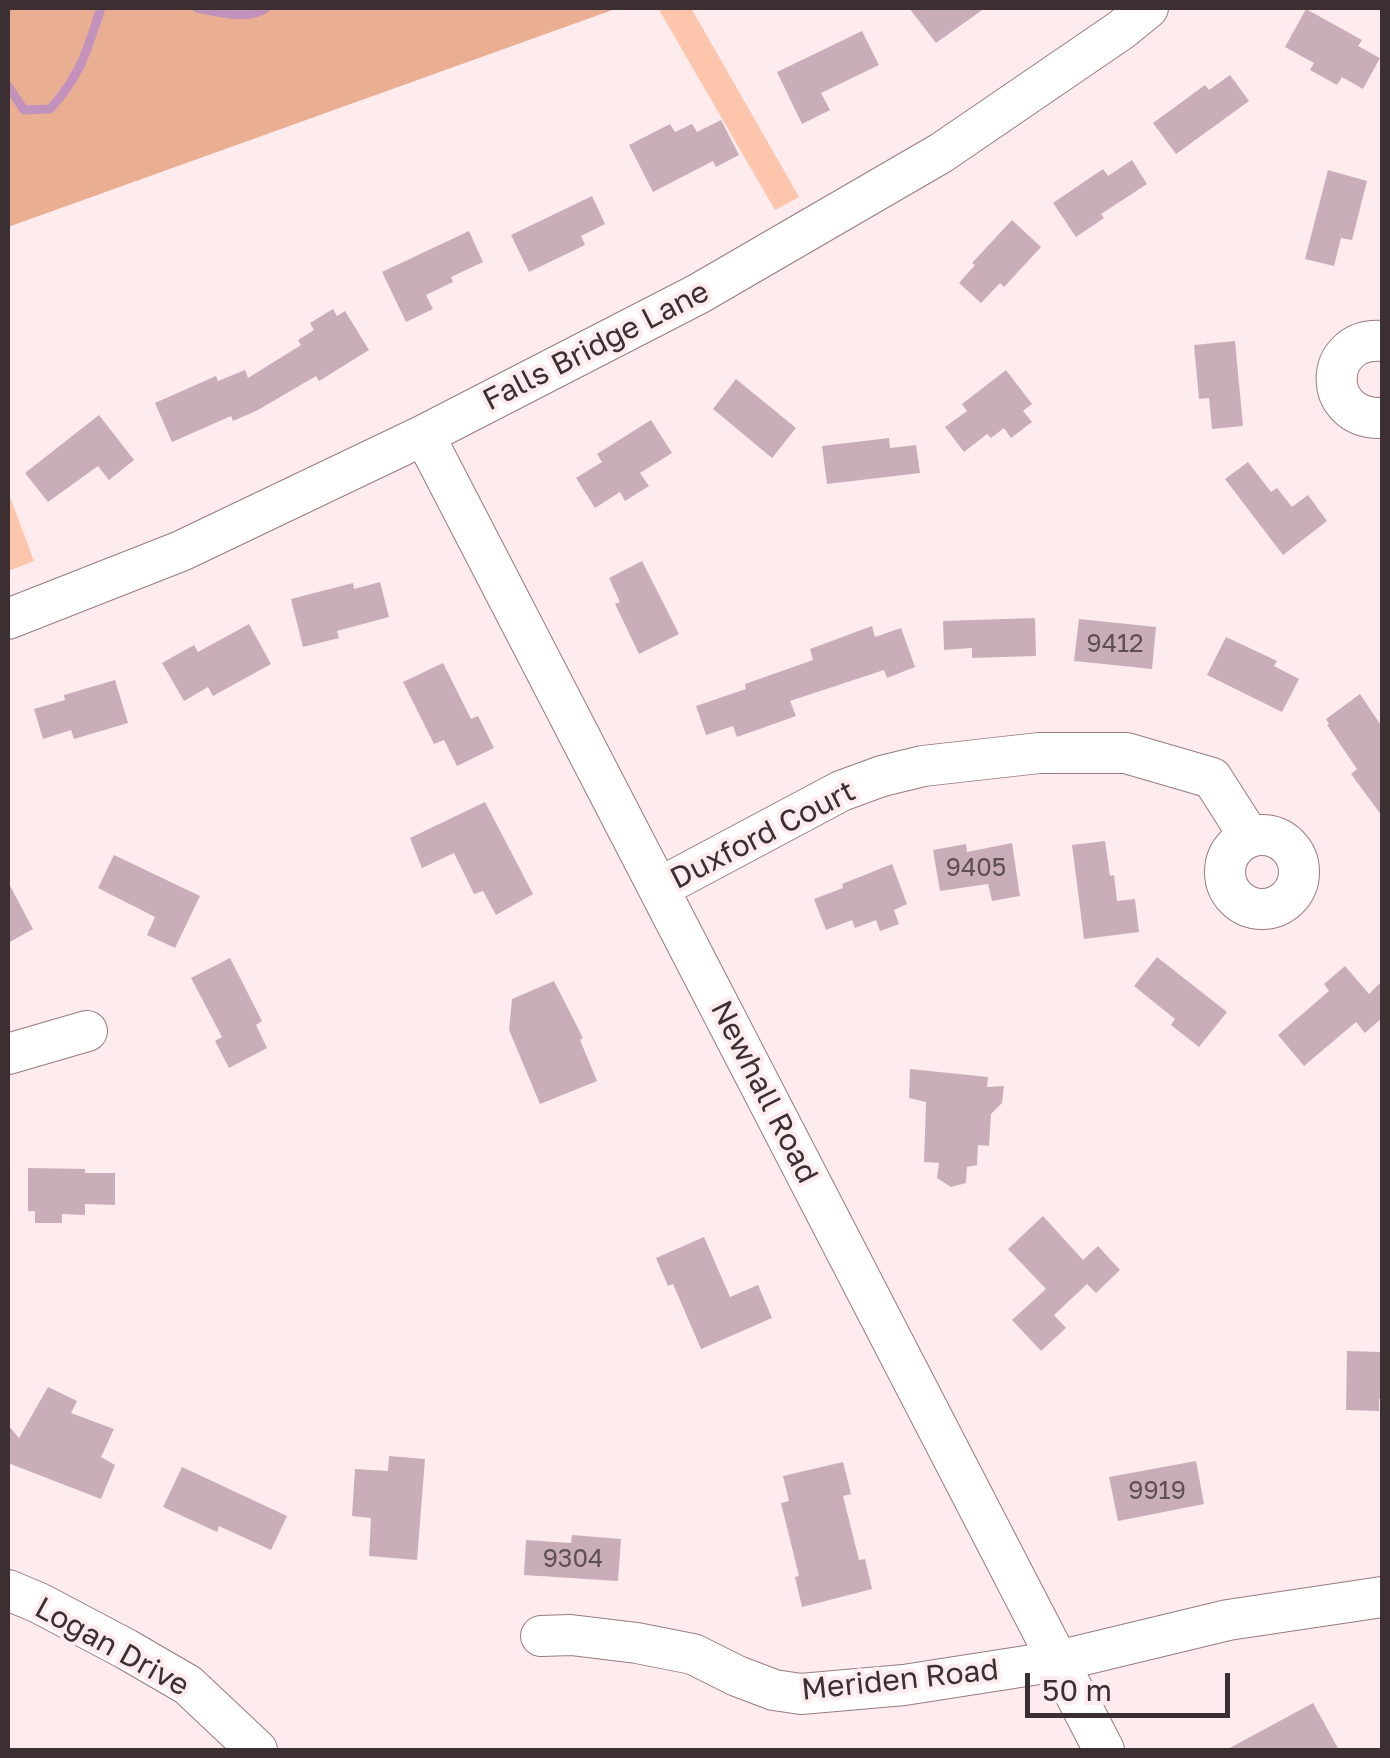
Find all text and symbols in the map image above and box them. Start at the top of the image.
street label: Falls Bridge Lane [477,274,715,418]
house number: 9412 [1087,629,1143,659]
street label: Duxford Court [665,773,861,897]
house number: 9405 [946,853,1006,883]
street label: Newhall Road [703,995,825,1189]
house number: 9919 [1128,1476,1186,1506]
house number: 9304 [543,1544,603,1574]
street label: Logan Drive [29,1590,195,1704]
street label: Meriden Road [800,1652,1000,1708]
scale bar [1030,1653,1235,1715]
text: 50 m [1042,1672,1112,1708]

